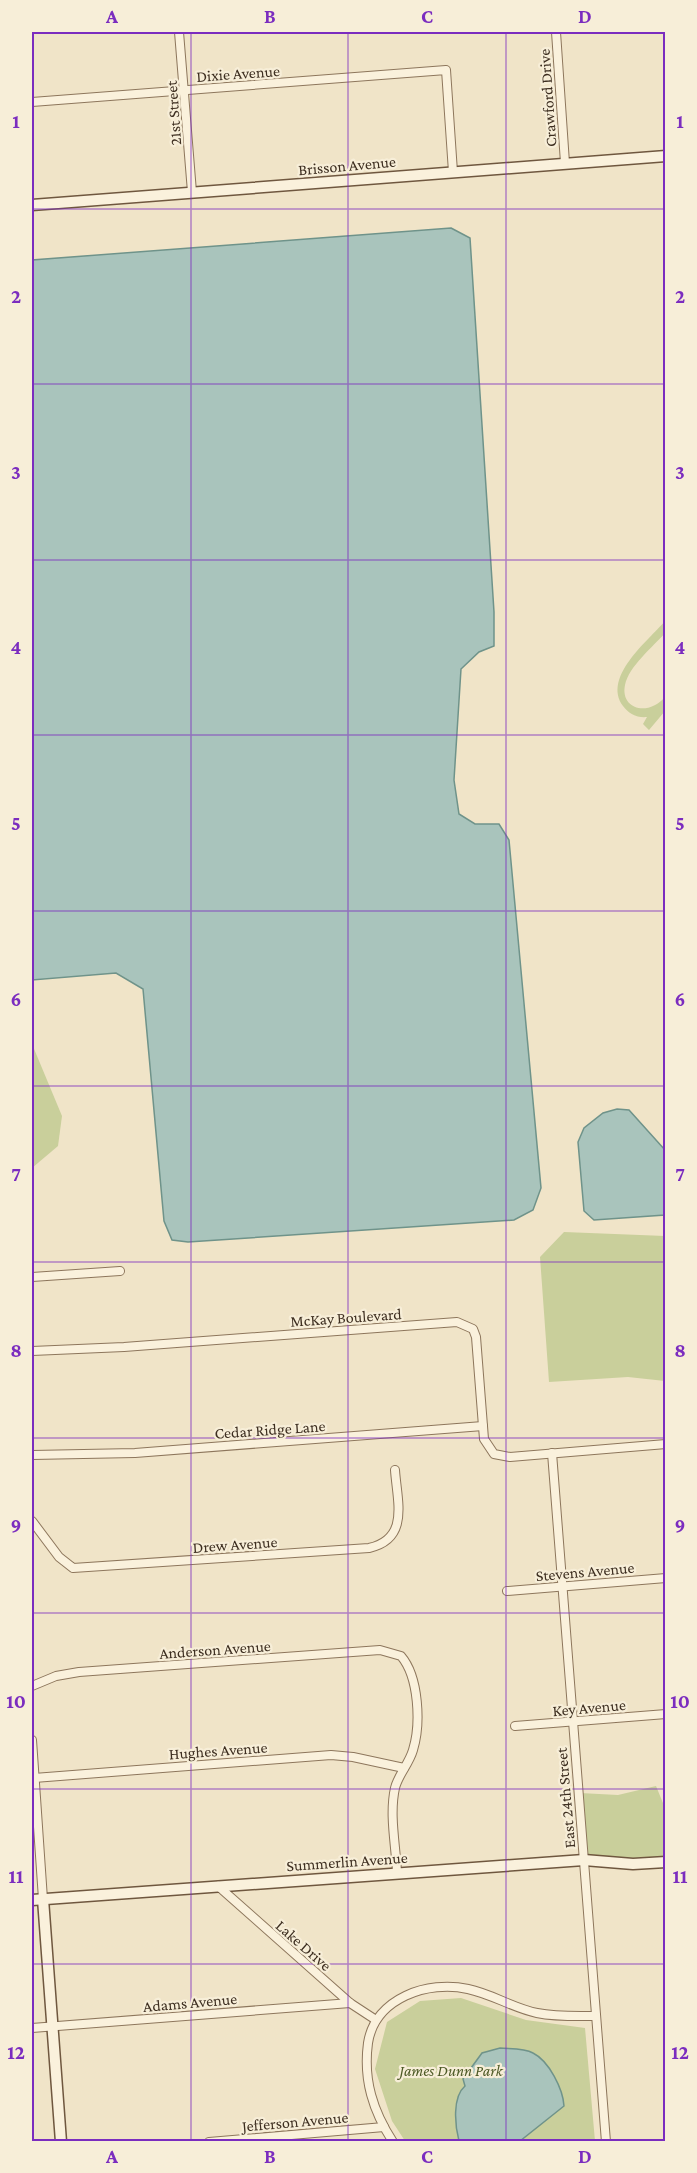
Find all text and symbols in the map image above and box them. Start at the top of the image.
text: A [105,5,119,27]
text: B [264,5,276,27]
text: C [421,5,433,27]
text: D [578,5,592,27]
street label: Crawford Drive [536,48,559,148]
street label: Dixie Avenue [196,62,280,85]
street label: 21st Street [163,79,184,146]
text: 1 [12,110,20,132]
text: 1 [676,110,684,132]
street label: Brisson Avenue [298,153,397,178]
text: 2 [11,285,21,307]
text: 2 [675,285,685,307]
text: 3 [11,461,21,483]
text: 3 [675,461,685,483]
text: 4 [11,636,22,658]
text: 4 [675,636,686,658]
text: 5 [11,812,21,834]
text: 5 [675,812,685,834]
text: 6 [11,988,21,1010]
text: 6 [675,988,685,1010]
text: 7 [11,1163,21,1185]
text: 7 [675,1163,685,1185]
street label: McKay Boulevard [290,1305,403,1331]
text: 8 [10,1339,22,1361]
text: 8 [674,1339,686,1361]
street label: Cedar Ridge Lane [214,1417,326,1443]
text: 9 [11,1514,21,1536]
text: 9 [675,1514,685,1536]
street label: Drew Avenue [192,1533,278,1556]
street label: Stevens Avenue [535,1559,635,1584]
street label: Anderson Avenue [159,1637,271,1662]
text: 10 [6,1690,26,1712]
text: 10 [670,1690,690,1712]
street label: Key Avenue [552,1696,626,1720]
street label: Hughes Avenue [168,1739,268,1763]
street label: East 24th Street [553,1746,578,1849]
street label: Summerlin Avenue [286,1849,408,1874]
text: 11 [9,1865,24,1887]
text: 11 [673,1865,688,1887]
street label: Lake Drive [273,1917,335,1974]
street label: Adams Avenue [142,1990,238,2015]
text: 12 [7,2041,25,2063]
text: 12 [671,2041,689,2063]
park label: James Dunn Park [396,2062,504,2080]
street label: Jefferson Avenue [239,2108,349,2136]
text: A [105,2145,119,2167]
text: B [264,2145,276,2167]
text: C [421,2145,433,2167]
text: D [578,2145,592,2167]

